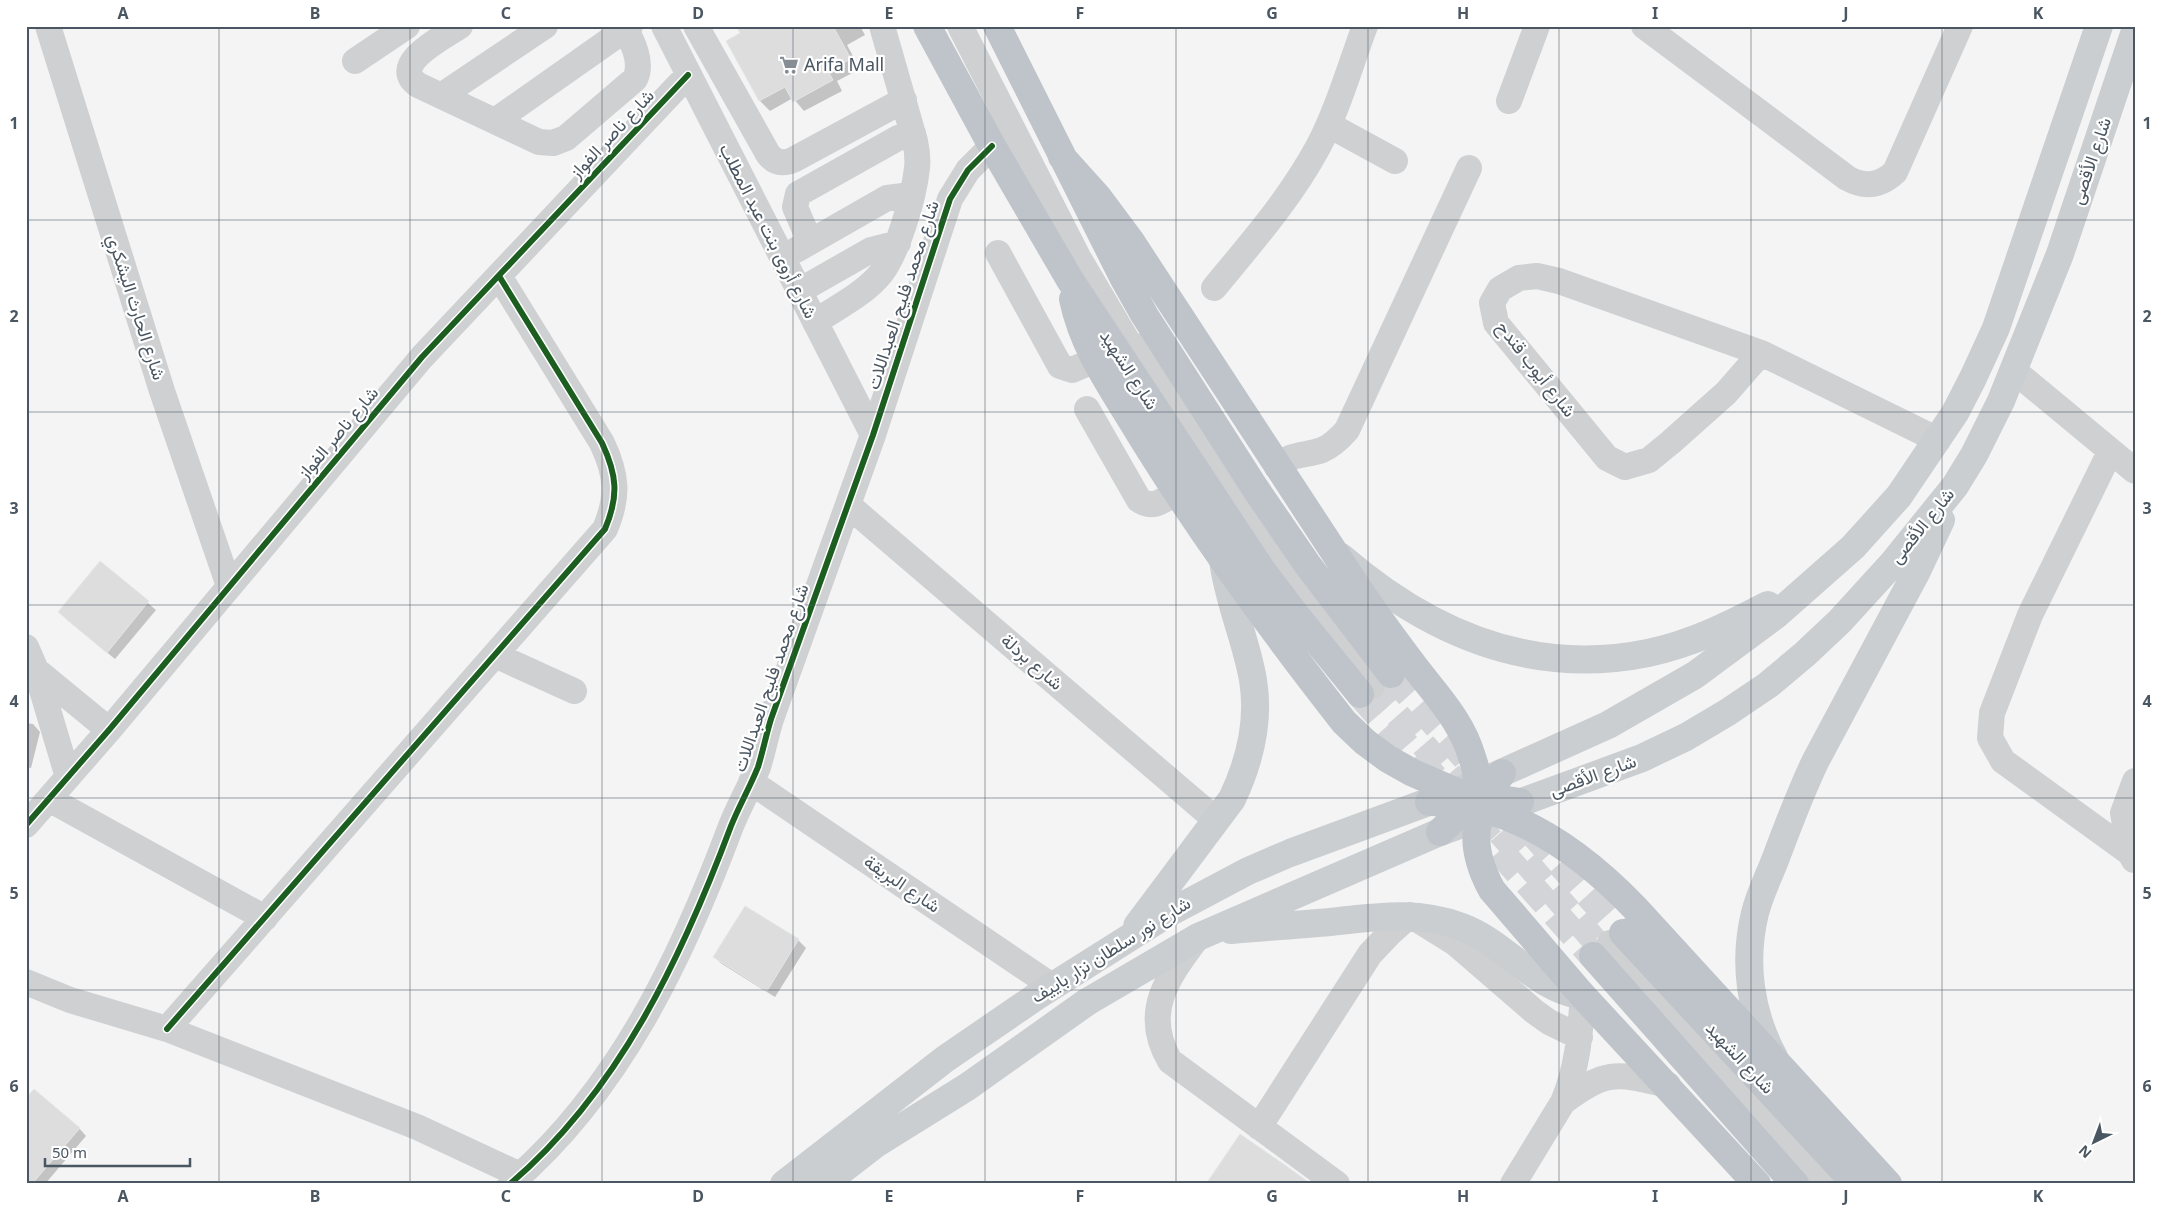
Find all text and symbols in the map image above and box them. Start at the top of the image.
text: A [117,2,129,24]
text: B [310,2,320,24]
text: C [501,2,511,24]
text: D [692,2,704,24]
text: E [885,2,894,24]
text: F [1076,2,1084,24]
text: G [1266,2,1278,24]
text: H [1457,2,1469,24]
text: I [1652,2,1658,24]
text: J [1841,2,1849,24]
text: K [2033,2,2044,24]
place label: Arifa Mall [804,52,884,76]
supermarket icon: Arifa Mall [778,54,800,76]
street label: شارع ناصر الفواز [563,83,660,185]
text: 1 [9,112,19,134]
text: 1 [2142,112,2152,134]
street label: شارع الأقصى [2064,114,2117,208]
street label: شارع أروى بنت عبد المطلب [713,139,823,323]
street label: شارع محمد فليح العبداللات [860,197,945,393]
street label: شارع الحارث اليشكري [98,231,172,384]
text: 2 [9,305,19,327]
text: 2 [2142,305,2152,327]
street label: شارع أيوب قندح [1491,315,1582,422]
street label: شارع الشهيد [1094,325,1165,414]
street label: شارع ناصر الفواز [291,381,384,485]
street label: شارع الأقصى [1883,483,1960,569]
text: 3 [9,497,19,519]
text: 3 [2142,497,2152,519]
street label: شارع محمد فليح العبداللات [727,581,814,775]
street label: شارع بردلة [996,628,1069,696]
text: 4 [9,690,19,712]
text: 4 [2142,690,2152,712]
street label: شارع الأقصى [1546,748,1640,803]
street label: شارع البريقة [859,849,945,918]
text: 5 [9,882,19,904]
text: 5 [2142,882,2152,904]
street label: شارع نور سلطان نزار باييف [1026,890,1195,1009]
street label: شارع الشهيد [1700,1016,1780,1099]
text: 6 [9,1075,19,1097]
text: 6 [2142,1075,2152,1097]
north arrow [2068,1118,2118,1168]
scale bar [45,1135,190,1167]
text: N [2074,1141,2096,1163]
text: 50 m [52,1142,87,1162]
text: A [117,1185,129,1207]
text: B [310,1185,320,1207]
text: C [501,1185,511,1207]
text: D [692,1185,704,1207]
text: E [885,1185,894,1207]
text: F [1076,1185,1084,1207]
text: G [1266,1185,1278,1207]
text: H [1457,1185,1469,1207]
text: I [1652,1185,1658,1207]
text: J [1841,1185,1849,1207]
text: K [2033,1185,2044,1207]

